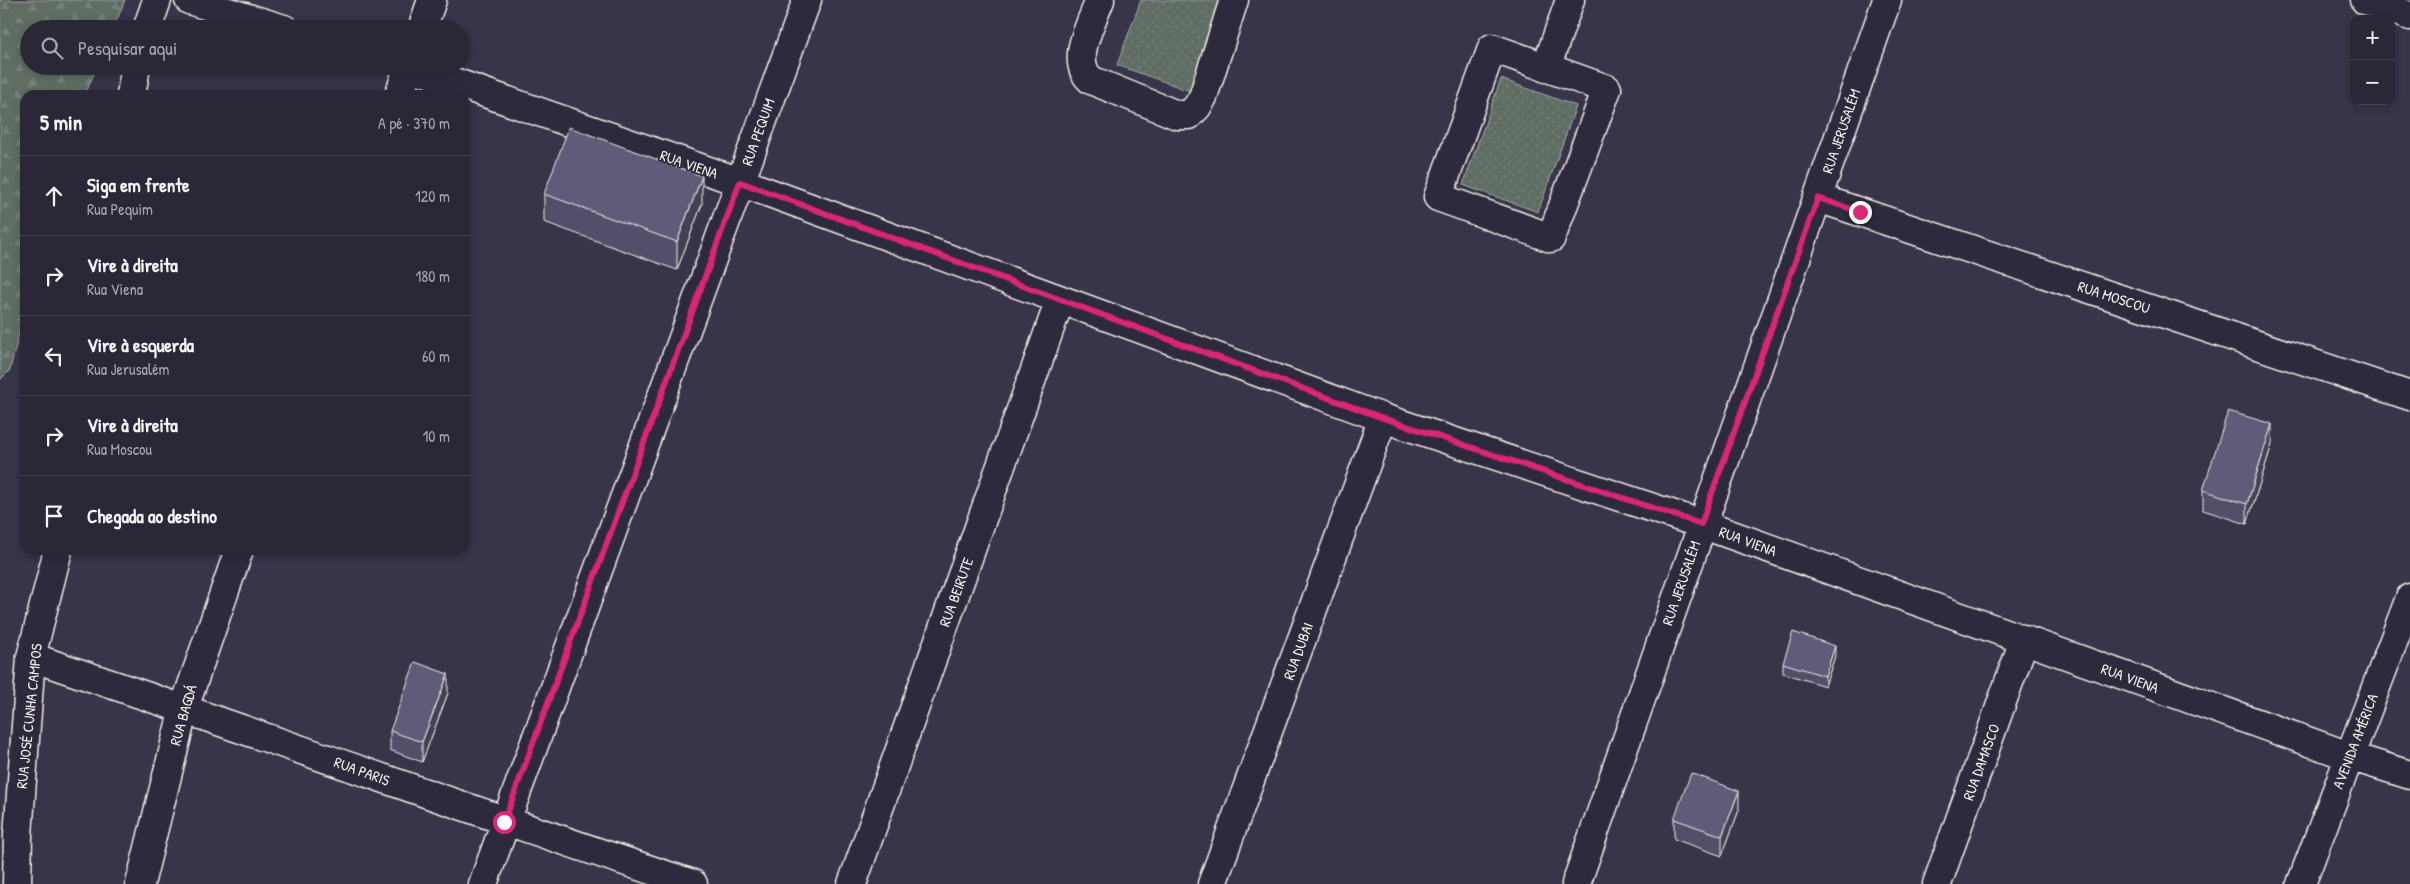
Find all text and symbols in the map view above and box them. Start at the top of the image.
map controls [2350,15,2395,105]
button: + [2350,15,2395,60]
search box [20,20,470,75]
icon: search [38,34,66,62]
text: Pesquisar aqui [78,35,177,61]
button: − [2350,60,2395,105]
street label: RUA JERUSALÉM [1817,86,1865,176]
street label: RUA PEQUIM [736,95,780,169]
text: 5 min [40,108,82,137]
text: A pé · 370 m [378,112,450,134]
street label: RUA VIENA [657,144,721,184]
text: Siga em frente [87,172,190,198]
icon: ahead [40,182,68,210]
text: 120 m [415,185,450,207]
text: Rua Pequim [87,198,153,220]
route end [1849,201,1872,224]
text: Vire à direita [87,252,178,278]
icon: right [40,262,68,290]
text: 180 m [416,265,450,287]
street label: RUA MOSCOU [2075,275,2153,319]
text: Rua Viena [87,278,143,300]
text: Vire à esquerda [87,332,194,358]
icon: left [40,342,68,370]
text: 60 m [422,345,450,367]
text: Rua Jerusalém [87,358,169,380]
text: Vire à direita [87,412,178,438]
icon: right [40,422,68,450]
text: 10 m [422,425,450,447]
text: Rua Moscou [87,438,152,460]
icon: arrive [40,502,68,530]
text: Chegada ao destino [87,503,217,529]
street label: RUA VIENA [1716,521,1780,561]
street label: RUA JERUSALÉM [1657,538,1705,628]
street label: RUA BEIRUTE [934,554,978,630]
street label: RUA DUBAI [1278,619,1318,683]
street label: RUA JOSÉ CUNHA CAMPOS [11,642,47,790]
street label: RUA VIENA [2098,658,2162,698]
street label: RUA BAGDÁ [164,681,202,748]
street label: AVENIDA AMÉRICA [2327,690,2383,792]
street label: RUA DAMASCO [1957,721,2005,803]
street label: RUA PARIS [331,751,393,791]
route start [493,811,516,834]

